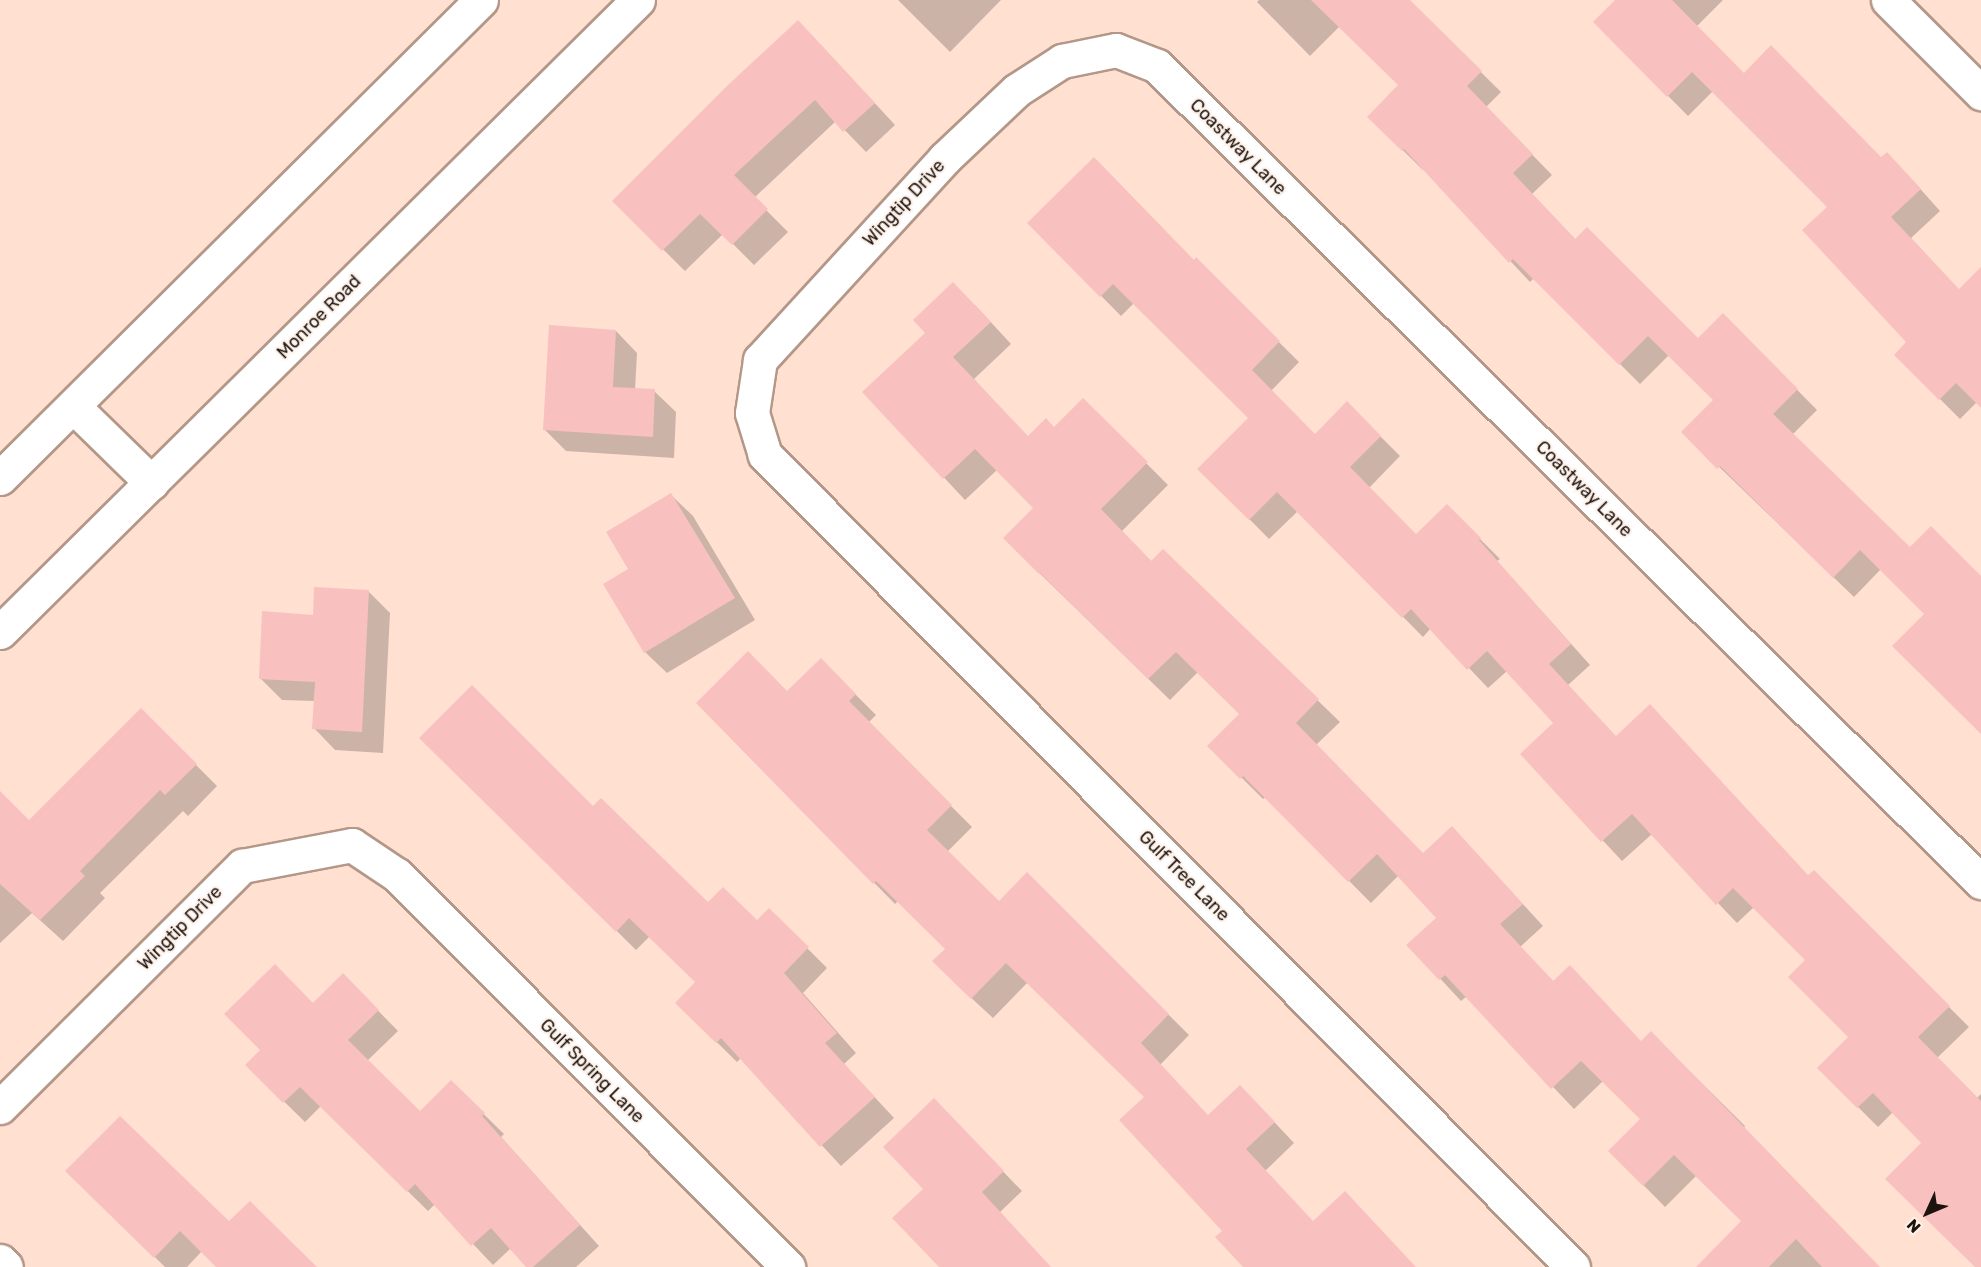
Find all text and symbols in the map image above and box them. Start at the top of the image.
street label: Coastway Lane [1185,94,1291,200]
street label: Wingtip Drive [858,155,950,251]
street label: Monroe Road [273,271,365,363]
street label: Coastway Lane [1531,436,1637,542]
street label: Gulf Tree Lane [1134,826,1234,926]
street label: Wingtip Drive [133,881,227,975]
street label: Gulf Spring Lane [535,1014,649,1128]
north arrow [1897,1183,1957,1243]
text: N [1903,1215,1925,1237]

